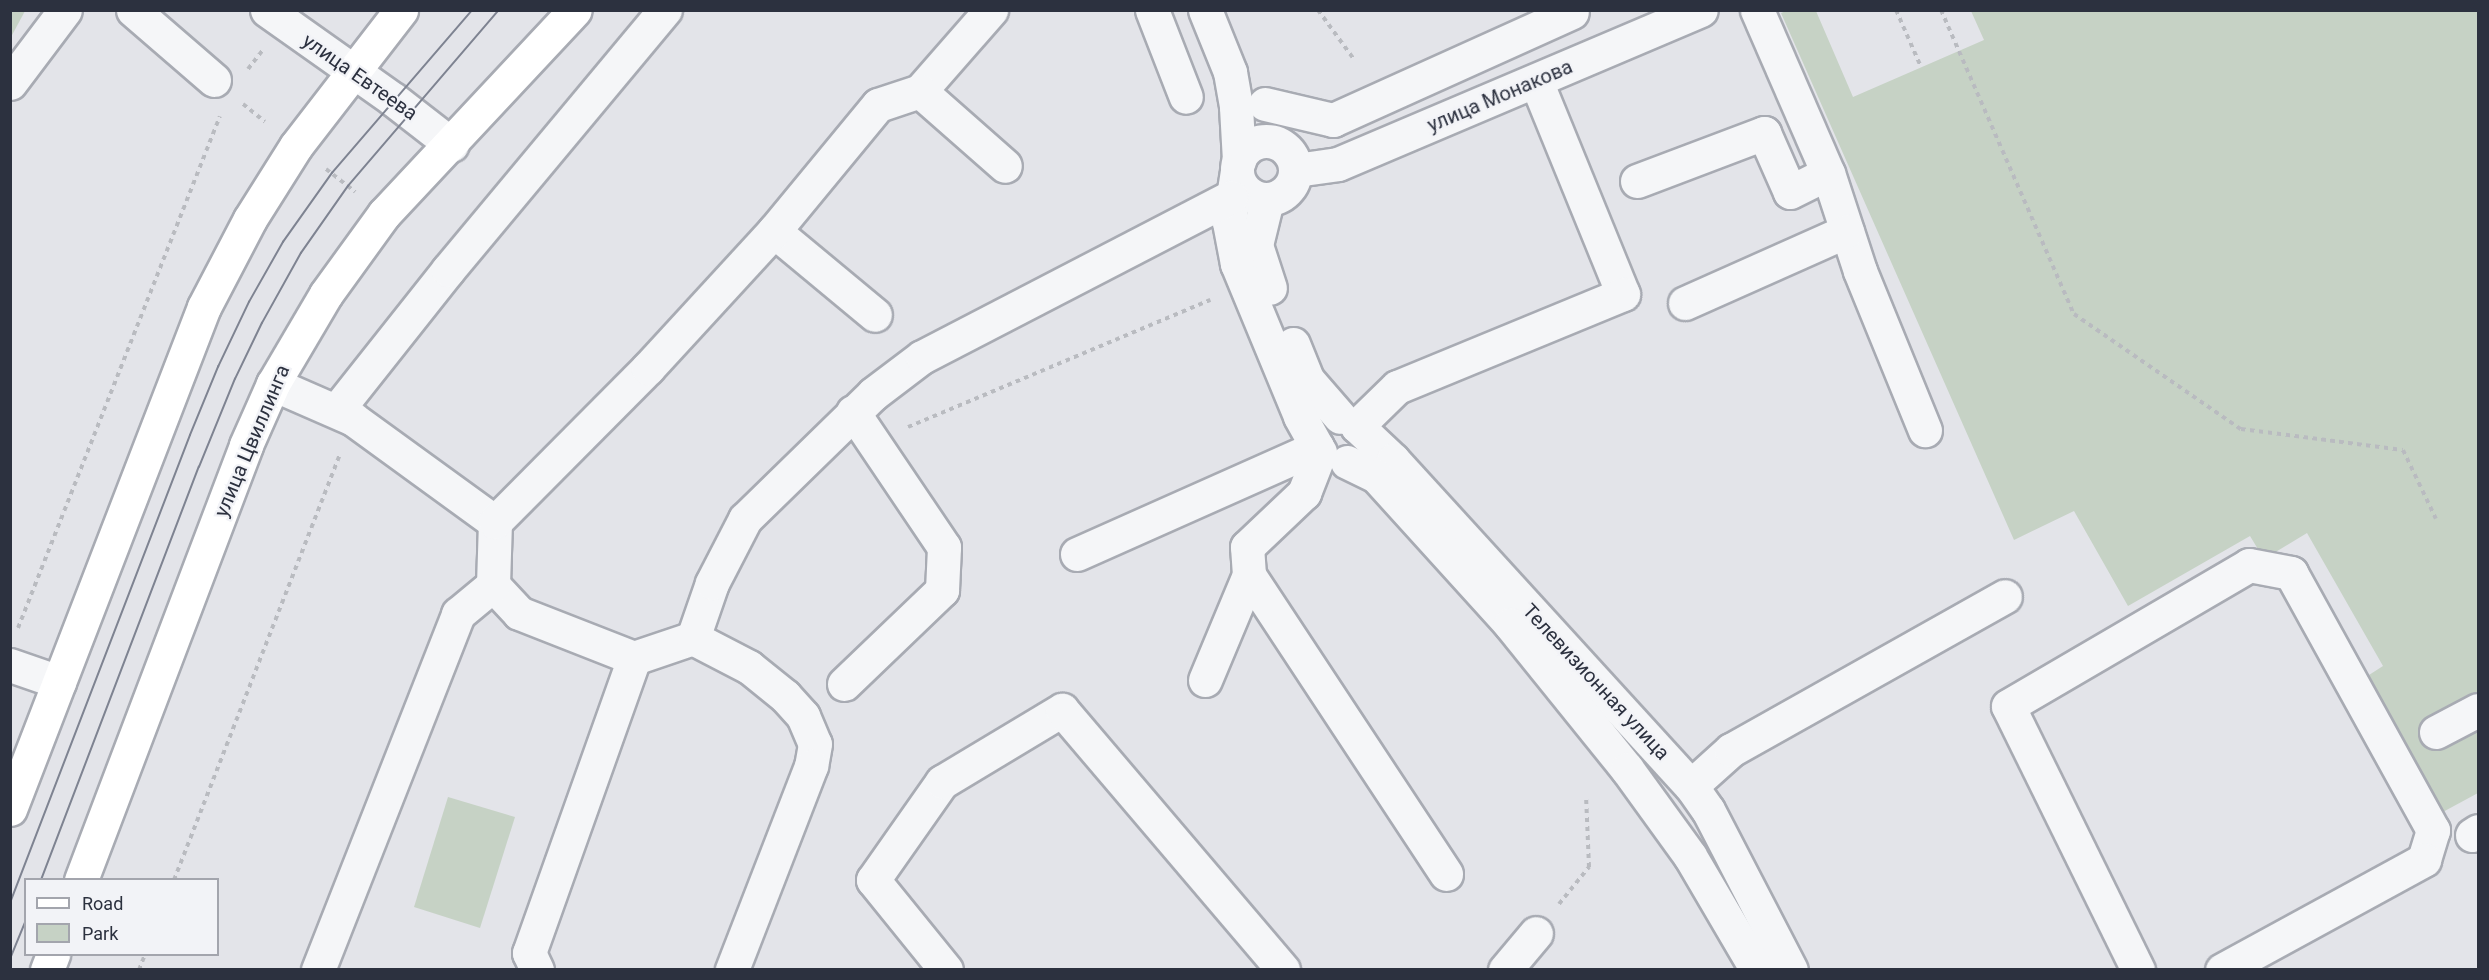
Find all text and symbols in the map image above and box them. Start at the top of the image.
street label: улица Евтеева [298,28,422,126]
street label: улица Монакова [1424,55,1576,137]
street label: улица Цвиллинга [209,361,295,521]
street label: Телевизионная улица [1517,599,1675,765]
legend [24,878,219,956]
text: Road [82,893,123,914]
text: Park [82,923,118,944]

